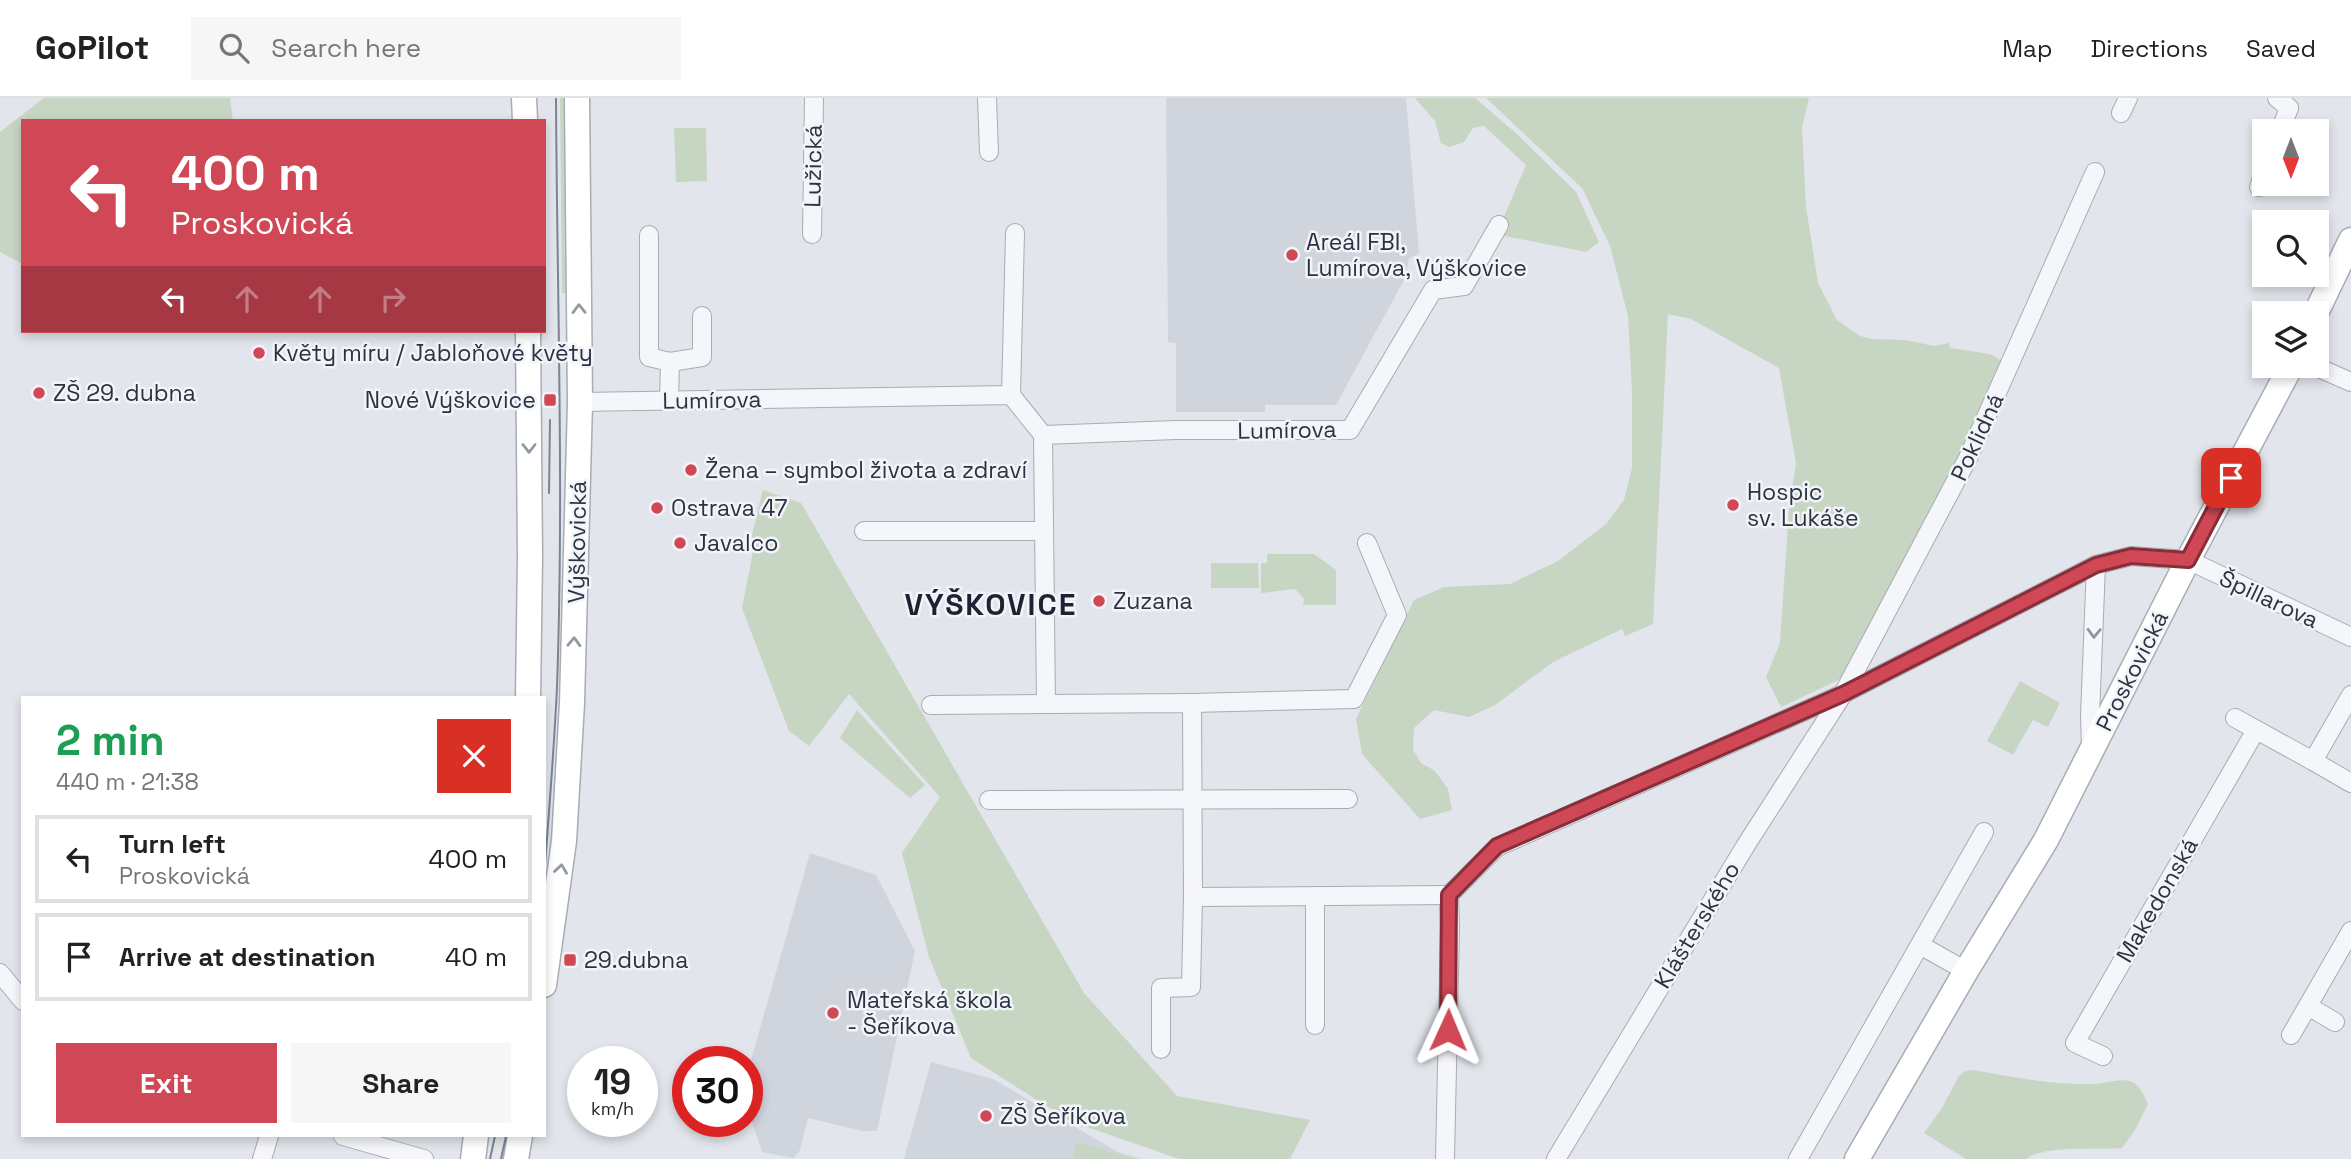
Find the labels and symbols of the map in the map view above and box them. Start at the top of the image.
north arrow [2252,119,2329,196]
street label: Lužická [797,124,829,208]
place label: Areál FBI, Lumírova, Výškovice [1306,227,1527,283]
marker: Areál FBI, Lumírova, Výškovice [1284,247,1300,263]
one-way arrow [571,304,587,314]
place label: Květy míru / Jabloňové květy [273,338,593,368]
marker: Květy míru / Jabloňové květy [251,345,267,361]
place label: ZŠ 29. dubna [53,378,196,408]
street label: Lumírova [662,384,762,416]
marker: ZŠ 29. dubna [31,385,47,401]
place label: Nové Výškovice [365,385,536,415]
street label: Poklidná [1944,388,2010,486]
marker: Nové Výškovice [542,392,558,408]
street label: Lumírova [1237,414,1337,446]
one-way arrow [521,443,537,454]
pin [2201,448,2261,508]
place label: Žena – symbol života a zdraví [705,455,1028,485]
marker: Žena – symbol života a zdraví [683,462,699,478]
place label: Hospic sv. Lukáše [1747,477,1859,533]
street label: Výškovická [561,480,593,604]
place label: Ostrava 47 [671,493,788,523]
marker: Hospic sv. Lukáše [1725,497,1741,513]
marker: Ostrava 47 [649,500,665,516]
place label: Javalco [694,528,779,558]
marker: Javalco [672,535,688,551]
street label: Špillarova [2214,563,2324,635]
district label: VÝŠKOVICE [905,585,1077,624]
place label: Zuzana [1113,586,1193,616]
marker: Zuzana [1091,593,1107,609]
street label: Proskovická [2089,606,2175,736]
one-way arrow [2086,628,2101,639]
one-way arrow [566,636,582,646]
street label: Makedonská [2109,832,2205,968]
street label: Klášterského [1647,856,1747,994]
one-way arrow [553,863,568,874]
place label: 29.dubna [584,945,688,975]
marker: 29.dubna [562,952,578,968]
place label: Mateřská škola - Šeříkova [847,985,1012,1041]
position arrow [1411,993,1485,1067]
marker: Mateřská škola - Šeříkova [825,1005,841,1021]
speed limit sign: 30 [672,1046,763,1137]
place label: ZŠ Šeříkova [1000,1101,1126,1131]
marker: ZŠ Šeříkova [978,1108,994,1124]

